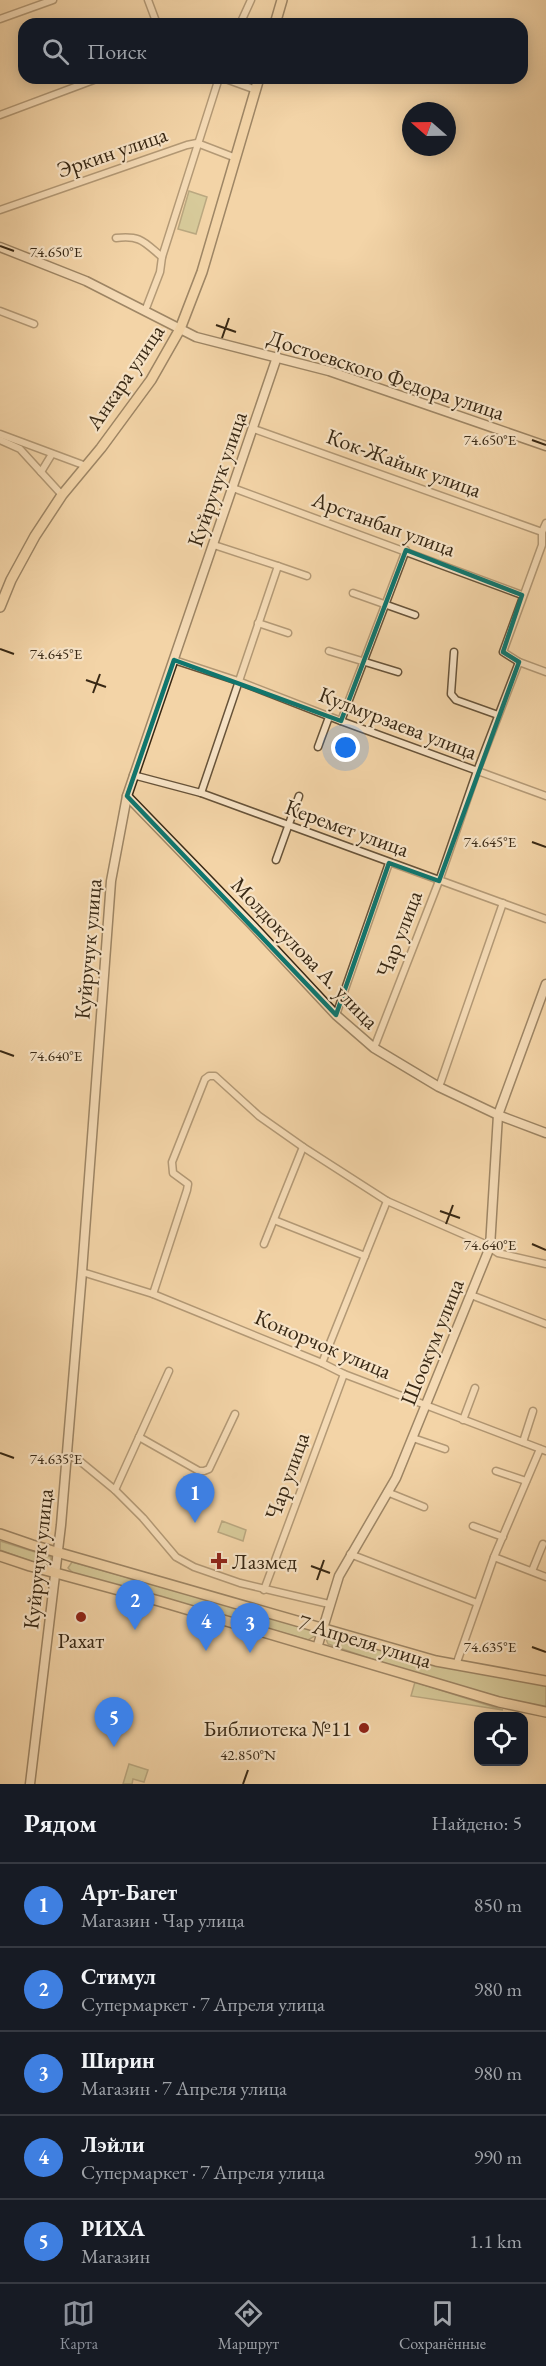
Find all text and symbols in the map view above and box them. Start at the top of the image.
search box [18,18,528,84]
icon: search [39,35,72,68]
text: Поиск [87,37,147,66]
north arrow [402,102,456,156]
street label: Эркин улица [53,119,171,184]
text: 74.650°E [30,242,83,261]
street label: Анкара улица [79,318,171,436]
street label: Достоевского Федора улица [264,323,508,427]
street label: Куйручук улица [180,407,254,550]
street label: Кок-Жайык улица [323,422,486,504]
text: 74.650°E [464,430,517,449]
street label: Арстанбап улица [307,484,460,563]
text: 74.645°E [30,644,83,663]
street label: Кулмурзаева улица [315,679,482,767]
your location [331,733,360,762]
street label: Керемет улица [281,792,413,864]
text: 74.645°E [464,832,517,851]
street label: Молдокулова А. улица [225,871,385,1035]
street label: Куйручук улица [67,877,109,1021]
street label: Чар улица [369,886,429,982]
text: 74.640°E [30,1046,83,1065]
text: 74.640°E [464,1235,517,1254]
street label: Шоокум улица [393,1274,471,1410]
street label: Конорчок улица [250,1302,396,1386]
street label: Чар улица [258,1428,316,1524]
text: 74.635°E [30,1449,83,1468]
pin: 1 [176,1474,214,1523]
street label: Куйручук улица [16,1487,60,1631]
place label: Лазмед [232,1547,297,1576]
marker: Лазмед [210,1552,228,1570]
pin: 2 [116,1580,154,1630]
pin: 4 [186,1602,226,1651]
pin: 3 [230,1604,270,1653]
street label: 7 Апреля улица [295,1607,435,1675]
marker: Рахат [74,1610,88,1624]
place label: Рахат [58,1626,104,1655]
text: 74.635°E [464,1637,517,1656]
pin: 5 [94,1698,134,1747]
map controls [474,1712,528,1766]
button: locate [474,1712,528,1766]
place label: Библиотека №11 [203,1714,352,1743]
marker: Библиотека №11 [357,1721,371,1735]
text: 42.850°N [220,1745,276,1764]
text: Рядом [24,1806,97,1840]
text: Найдено: 5 [431,1810,522,1836]
text: Арт-Багет [81,1878,177,1907]
text: 1 [38,1892,49,1918]
text: 850 m [474,1892,522,1918]
text: Магазин · Чар улица [81,1907,245,1933]
text: Стимул [81,1962,156,1991]
text: 2 [38,1976,49,2002]
text: 980 m [474,1976,522,2002]
text: Супермаркет · 7 Апреля улица [81,1991,325,2017]
text: Ширин [81,2046,155,2075]
text: 3 [38,2060,49,2086]
text: 980 m [474,2060,522,2086]
text: Магазин · 7 Апреля улица [81,2075,287,2101]
text: Лэйли [81,2130,145,2159]
text: 4 [38,2144,49,2170]
text: 990 m [474,2144,522,2170]
text: Супермаркет · 7 Апреля улица [81,2159,325,2185]
text: РИХА [81,2214,145,2243]
text: 5 [38,2228,49,2254]
text: 1.1 km [469,2228,522,2254]
text: Магазин [81,2243,150,2269]
tab: Карта [60,2297,98,2354]
tab: Маршрут [218,2297,279,2354]
tab: Сохранённые [399,2297,486,2354]

